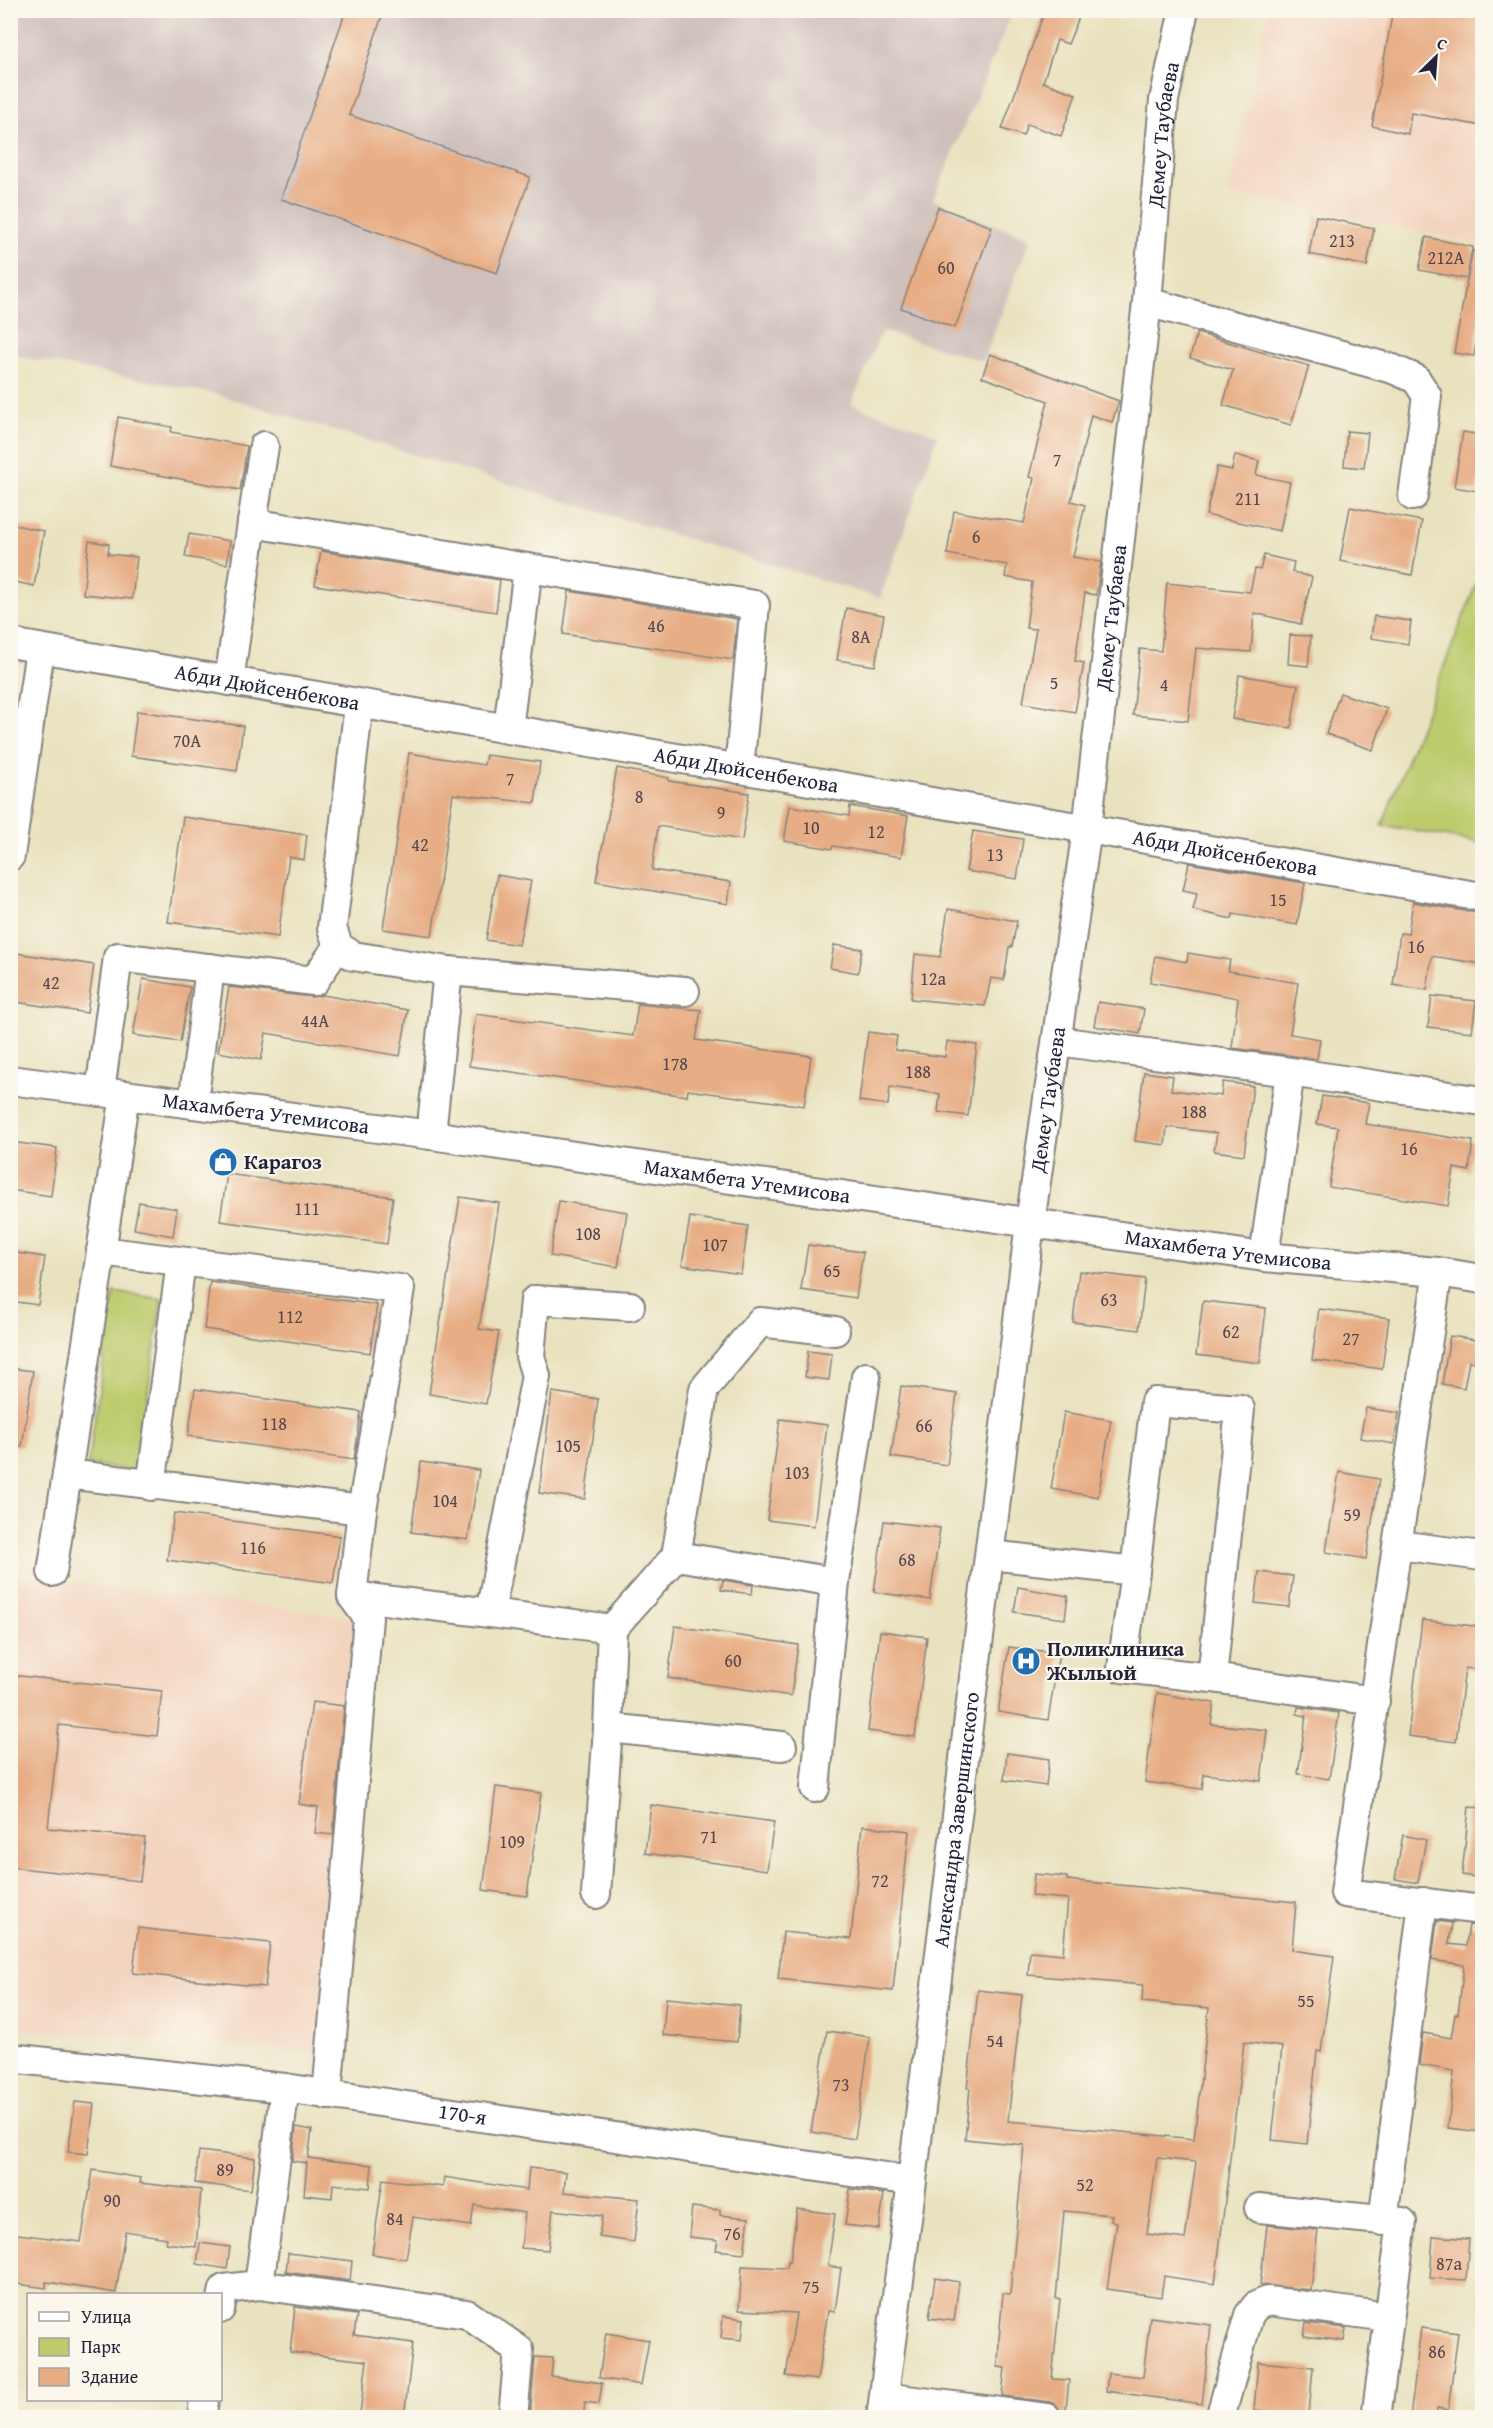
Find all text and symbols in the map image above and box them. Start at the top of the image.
north arrow [1406,27,1466,87]
text: С [1433,31,1452,56]
street label: Демеу Таубаева [1139,59,1187,210]
house number: 213 [1329,227,1355,254]
house number: 212А [1428,244,1465,271]
house number: 60 [937,254,955,281]
house number: 7 [1053,446,1061,473]
house number: 211 [1235,485,1261,512]
house number: 6 [972,523,980,550]
street label: Демеу Таубаева [1087,543,1134,693]
house number: 46 [647,612,665,639]
house number: 8А [851,623,871,650]
street label: Абди Дюйсенбекова [172,656,362,718]
house number: 5 [1050,669,1058,696]
house number: 4 [1160,671,1168,698]
house number: 70А [173,727,201,754]
street label: Абди Дюйсенбекова [651,738,841,801]
house number: 7 [506,765,514,792]
house number: 8 [635,783,643,810]
house number: 9 [717,799,725,826]
house number: 10 [802,814,820,841]
house number: 12 [867,818,885,845]
street label: Абди Дюйсенбекова [1130,821,1320,883]
house number: 42 [411,831,429,858]
house number: 13 [986,841,1004,868]
house number: 15 [1269,886,1287,913]
house number: 16 [1407,933,1425,960]
house number: 12а [920,965,946,992]
house number: 42 [42,969,60,996]
house number: 44А [301,1007,329,1034]
street label: Демеу Таубаева [1021,1025,1073,1175]
house number: 178 [662,1050,688,1077]
house number: 188 [905,1058,931,1085]
street label: Махамбета Утемисова [161,1084,371,1142]
house number: 188 [1181,1098,1207,1125]
house number: 16 [1400,1135,1418,1162]
shop icon: Карагоз [207,1146,239,1178]
place label: Карагоз [244,1146,322,1177]
street label: Махамбета Утемисова [642,1150,852,1211]
house number: 111 [294,1195,320,1222]
house number: 108 [575,1220,601,1247]
street label: Махамбета Утемисова [1123,1221,1333,1278]
house number: 107 [702,1231,728,1258]
house number: 65 [823,1257,841,1284]
house number: 63 [1100,1286,1118,1313]
house number: 112 [277,1303,303,1330]
house number: 62 [1222,1318,1240,1345]
house number: 27 [1342,1325,1360,1352]
house number: 118 [261,1410,287,1437]
house number: 66 [915,1412,933,1439]
house number: 105 [555,1432,581,1459]
house number: 103 [784,1459,810,1486]
house number: 104 [432,1487,458,1514]
house number: 59 [1343,1501,1361,1528]
house number: 116 [240,1534,266,1561]
house number: 68 [898,1546,916,1573]
place label: Поликлиника Жылыой [1046,1633,1184,1688]
hospital icon: Поликлиника Жылыой [1010,1645,1042,1677]
house number: 60 [724,1647,742,1674]
street label: Александра Завершинского [925,1690,987,1949]
house number: 71 [700,1823,718,1850]
house number: 109 [499,1828,525,1855]
house number: 72 [871,1867,889,1894]
house number: 55 [1297,1987,1315,2014]
house number: 54 [986,2027,1004,2054]
house number: 73 [832,2071,850,2098]
street label: 170-я [436,2095,489,2133]
house number: 89 [216,2156,234,2183]
house number: 52 [1076,2171,1094,2198]
house number: 90 [103,2187,121,2214]
house number: 84 [386,2205,404,2232]
house number: 76 [723,2220,741,2247]
house number: 87а [1436,2250,1462,2277]
house number: 75 [802,2273,820,2300]
legend [27,2293,222,2401]
text: Улица [81,2303,132,2330]
text: Парк [81,2333,121,2360]
house number: 86 [1428,2338,1446,2365]
text: Здание [81,2363,138,2390]

